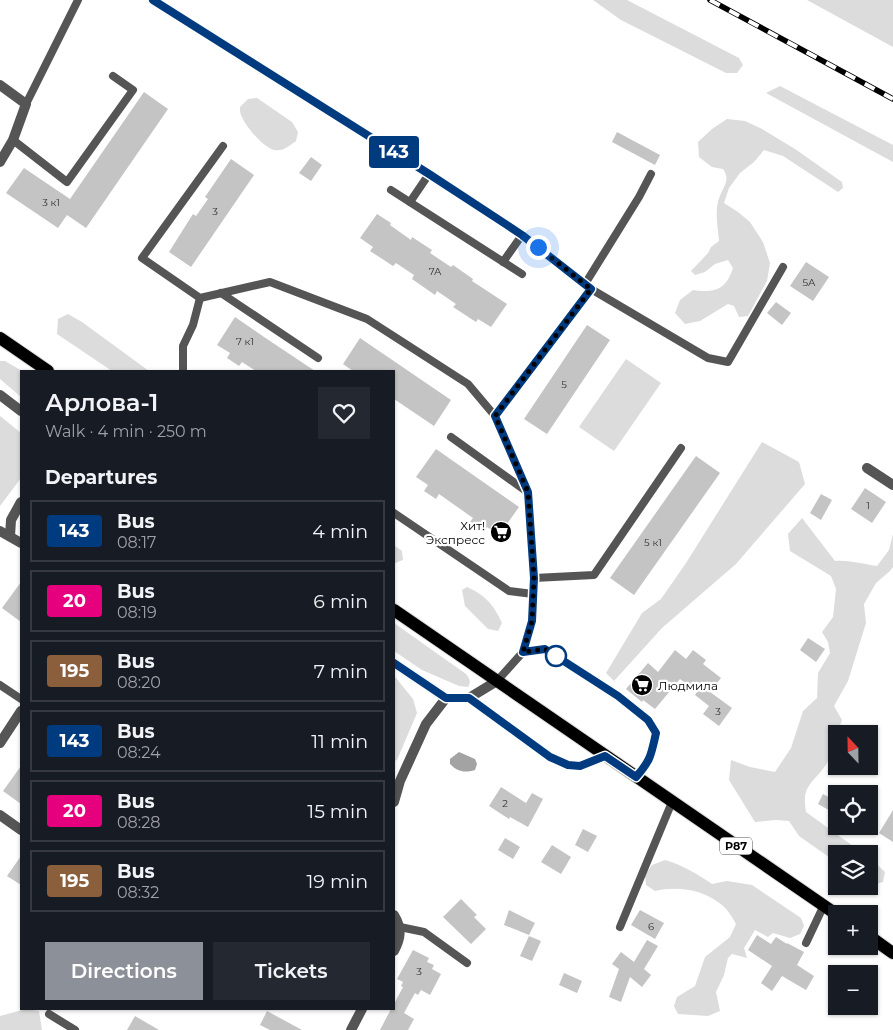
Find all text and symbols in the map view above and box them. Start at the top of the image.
line badge: 143 [365,136,423,168]
text: 143 [379,141,409,163]
house number: 3 к1 [42,196,60,209]
house number: 3 [212,205,218,218]
your location [526,235,551,260]
house number: 7А [429,265,442,278]
house number: 5А [802,276,816,289]
house number: 7 к1 [236,335,254,348]
house number: 5 [561,378,567,391]
button: heart [318,387,370,439]
text: Арлова-1 [45,388,158,417]
text: Walk · 4 min · 250 m [45,422,207,441]
text: Departures [45,466,157,489]
house number: 1 [866,499,870,512]
text: Bus [117,510,155,533]
place label: Хит! Экспресс [426,518,485,547]
text: 143 [60,520,90,542]
text: 4 min [312,520,368,543]
supermarket icon: Хит! Экспресс [489,520,513,544]
text: 08:17 [117,533,156,552]
house number: 5 к1 [644,536,662,549]
text: Bus [117,580,155,603]
text: 20 [63,590,86,612]
text: 6 min [313,590,368,613]
text: 08:19 [117,603,157,622]
unlabelled marker [545,645,567,667]
text: Bus [117,650,155,673]
text: 195 [60,660,89,682]
text: 7 min [314,660,368,683]
text: 08:20 [117,673,161,692]
supermarket icon: Людмила [630,673,654,697]
place label: Людмила [658,678,718,693]
house number: 3 [715,705,721,718]
text: Bus [117,720,155,743]
north arrow [828,725,878,775]
map controls [828,725,878,1015]
text: 143 [60,730,90,752]
text: 11 min [311,730,368,753]
text: 08:24 [117,743,161,762]
button: locate [828,785,878,835]
text: Bus [117,790,155,813]
house number: 2 [502,797,508,810]
text: 20 [63,800,86,822]
text: 15 min [307,800,368,823]
text: 08:28 [117,813,161,832]
road number: Р87 [720,838,752,854]
button: layers [828,845,878,895]
text: Bus [117,860,155,883]
text: 195 [60,870,89,892]
text: 19 min [306,870,368,893]
text: 08:32 [117,883,159,902]
button: + [828,905,878,955]
house number: 6 [648,920,654,933]
button: Directions [45,942,203,1000]
button: Tickets [213,942,370,1000]
house number: 3 [416,965,422,978]
button: − [828,965,878,1015]

